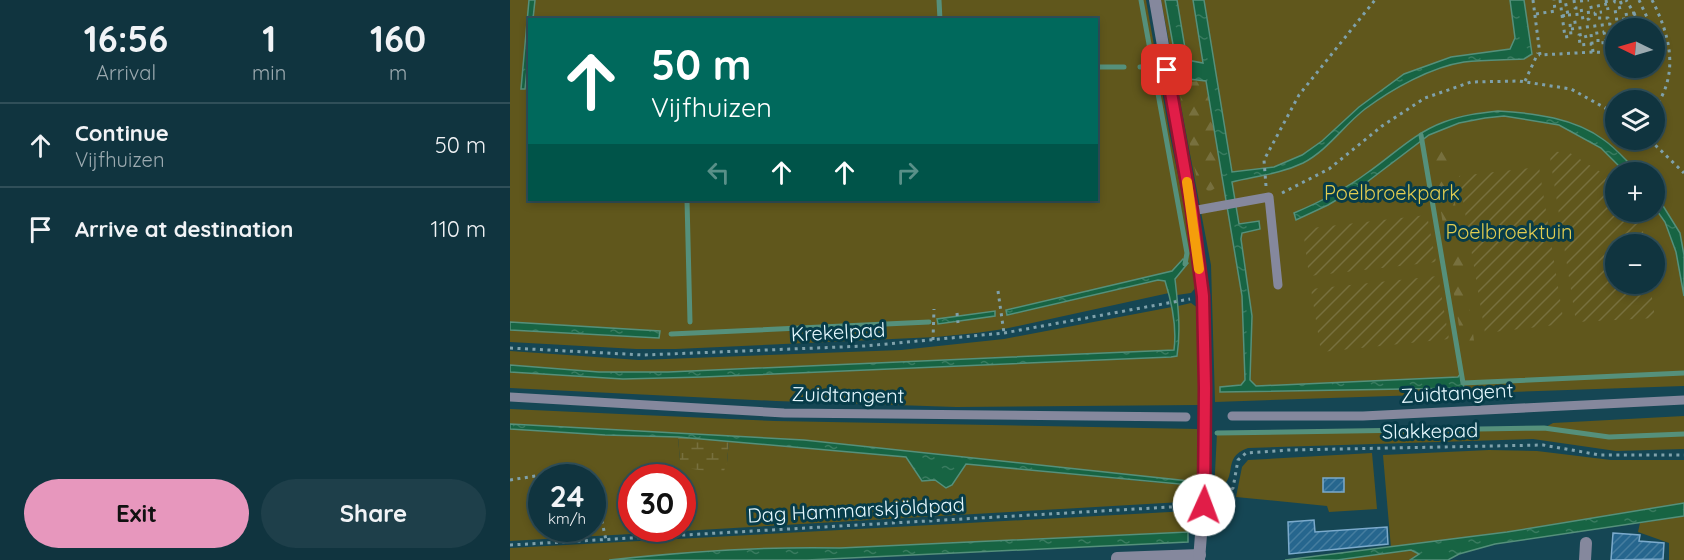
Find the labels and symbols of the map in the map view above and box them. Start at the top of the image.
north arrow [1605,18,1665,78]
pin [1141,44,1192,95]
park label: Poelbroekpark [1324,180,1460,205]
park label: Poelbroektuin [1445,219,1573,244]
street label: Krekelpad [790,317,886,346]
street label: Zuidtangent [1400,377,1514,408]
street label: Zuidtangent [791,381,905,408]
street label: Slakkepad [1382,417,1478,444]
speed limit sign: 30 [618,464,696,542]
position arrow [1172,473,1236,537]
street label: Dag Hammarskjöldpad [747,491,965,528]

